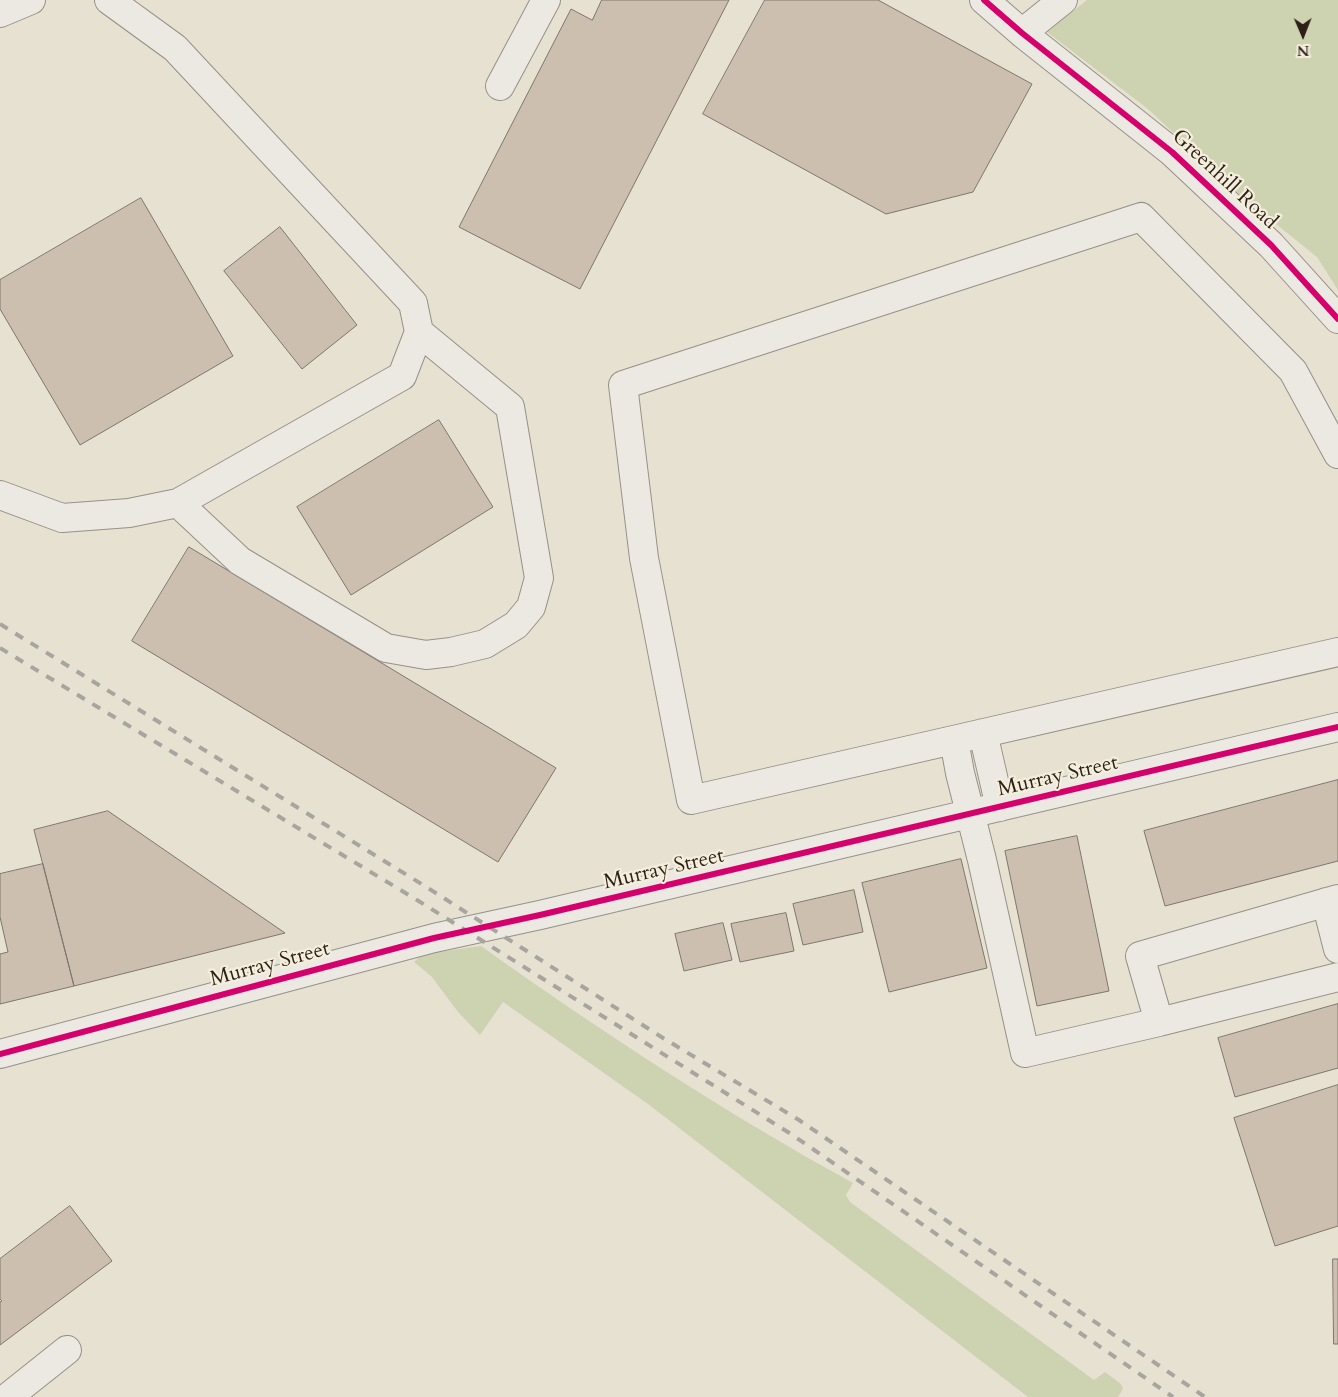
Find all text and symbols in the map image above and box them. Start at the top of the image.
north arrow [1278,10,1328,60]
text: N [1297,41,1310,60]
street label: Greenhill Road [1166,125,1282,235]
street label: Murray Street [995,751,1121,803]
street label: Murray Street [601,844,727,896]
street label: Murray Street [207,937,333,993]

